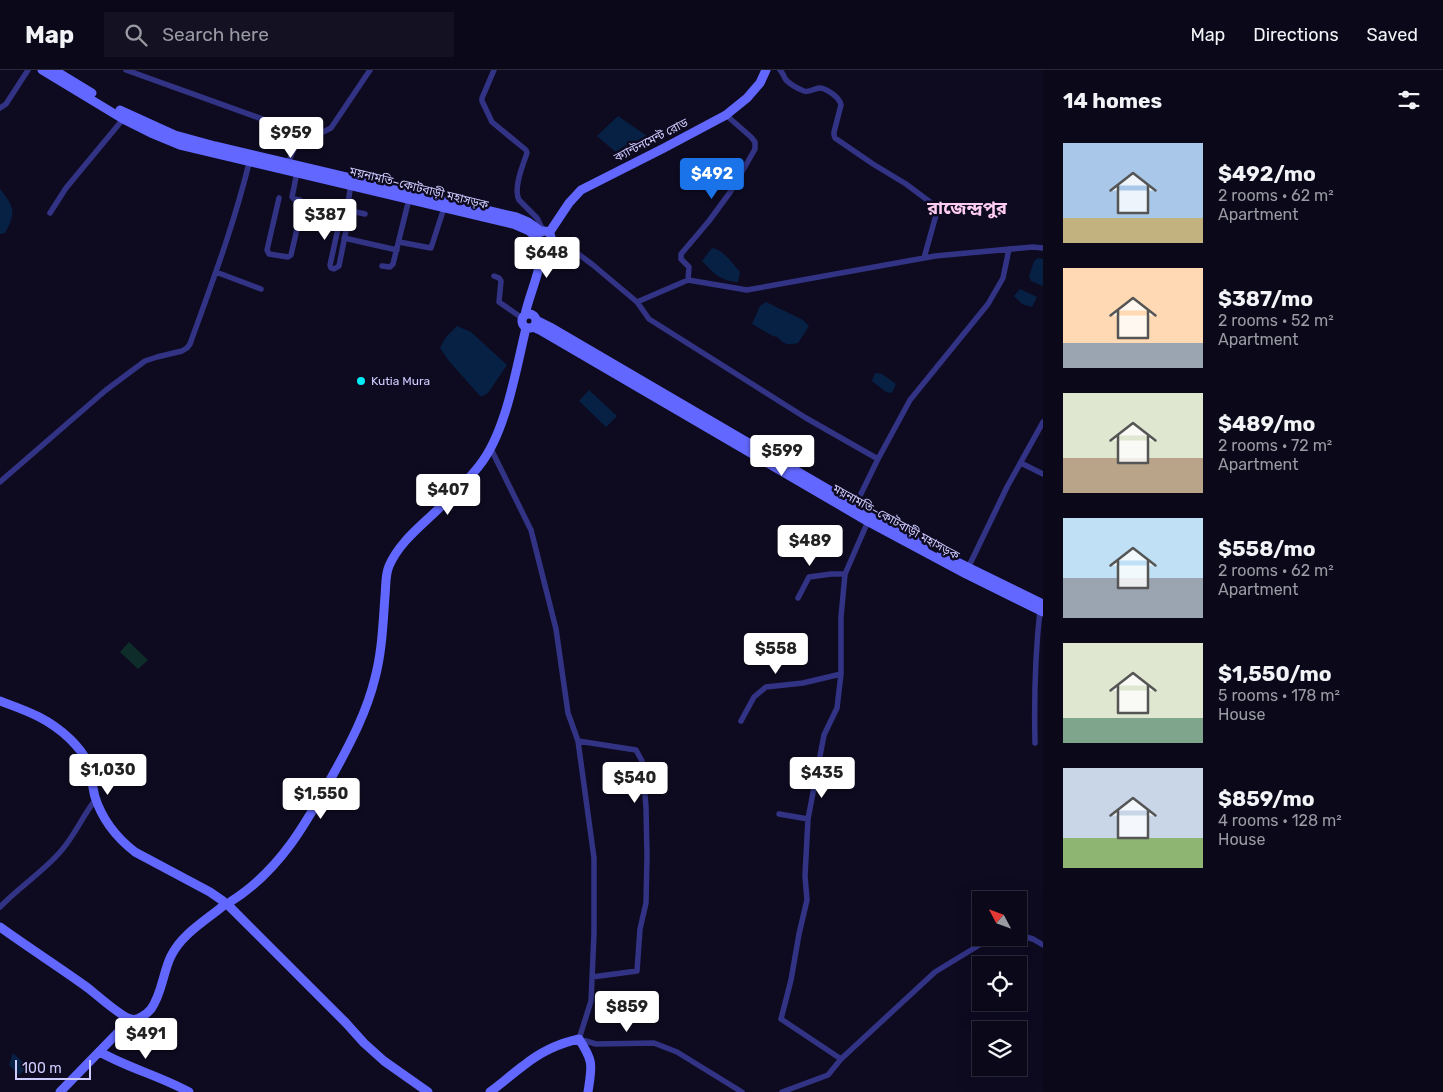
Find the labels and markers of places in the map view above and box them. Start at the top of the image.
pin: $959 [261,116,321,159]
pin: $492 [682,158,742,200]
pin: $387 [295,198,355,241]
pin: $648 [517,236,577,279]
place label: Kutia Mura [371,374,430,388]
marker: Kutia Mura [355,375,367,387]
pin: $599 [752,434,812,477]
pin: $407 [418,474,478,516]
pin: $489 [780,524,840,567]
pin: $558 [746,632,806,675]
pin: $1,030 [67,754,149,796]
pin: $435 [792,756,852,799]
pin: $540 [605,762,665,804]
pin: $1,550 [280,778,362,820]
pin: $859 [597,990,657,1033]
pin: $491 [116,1018,176,1060]

